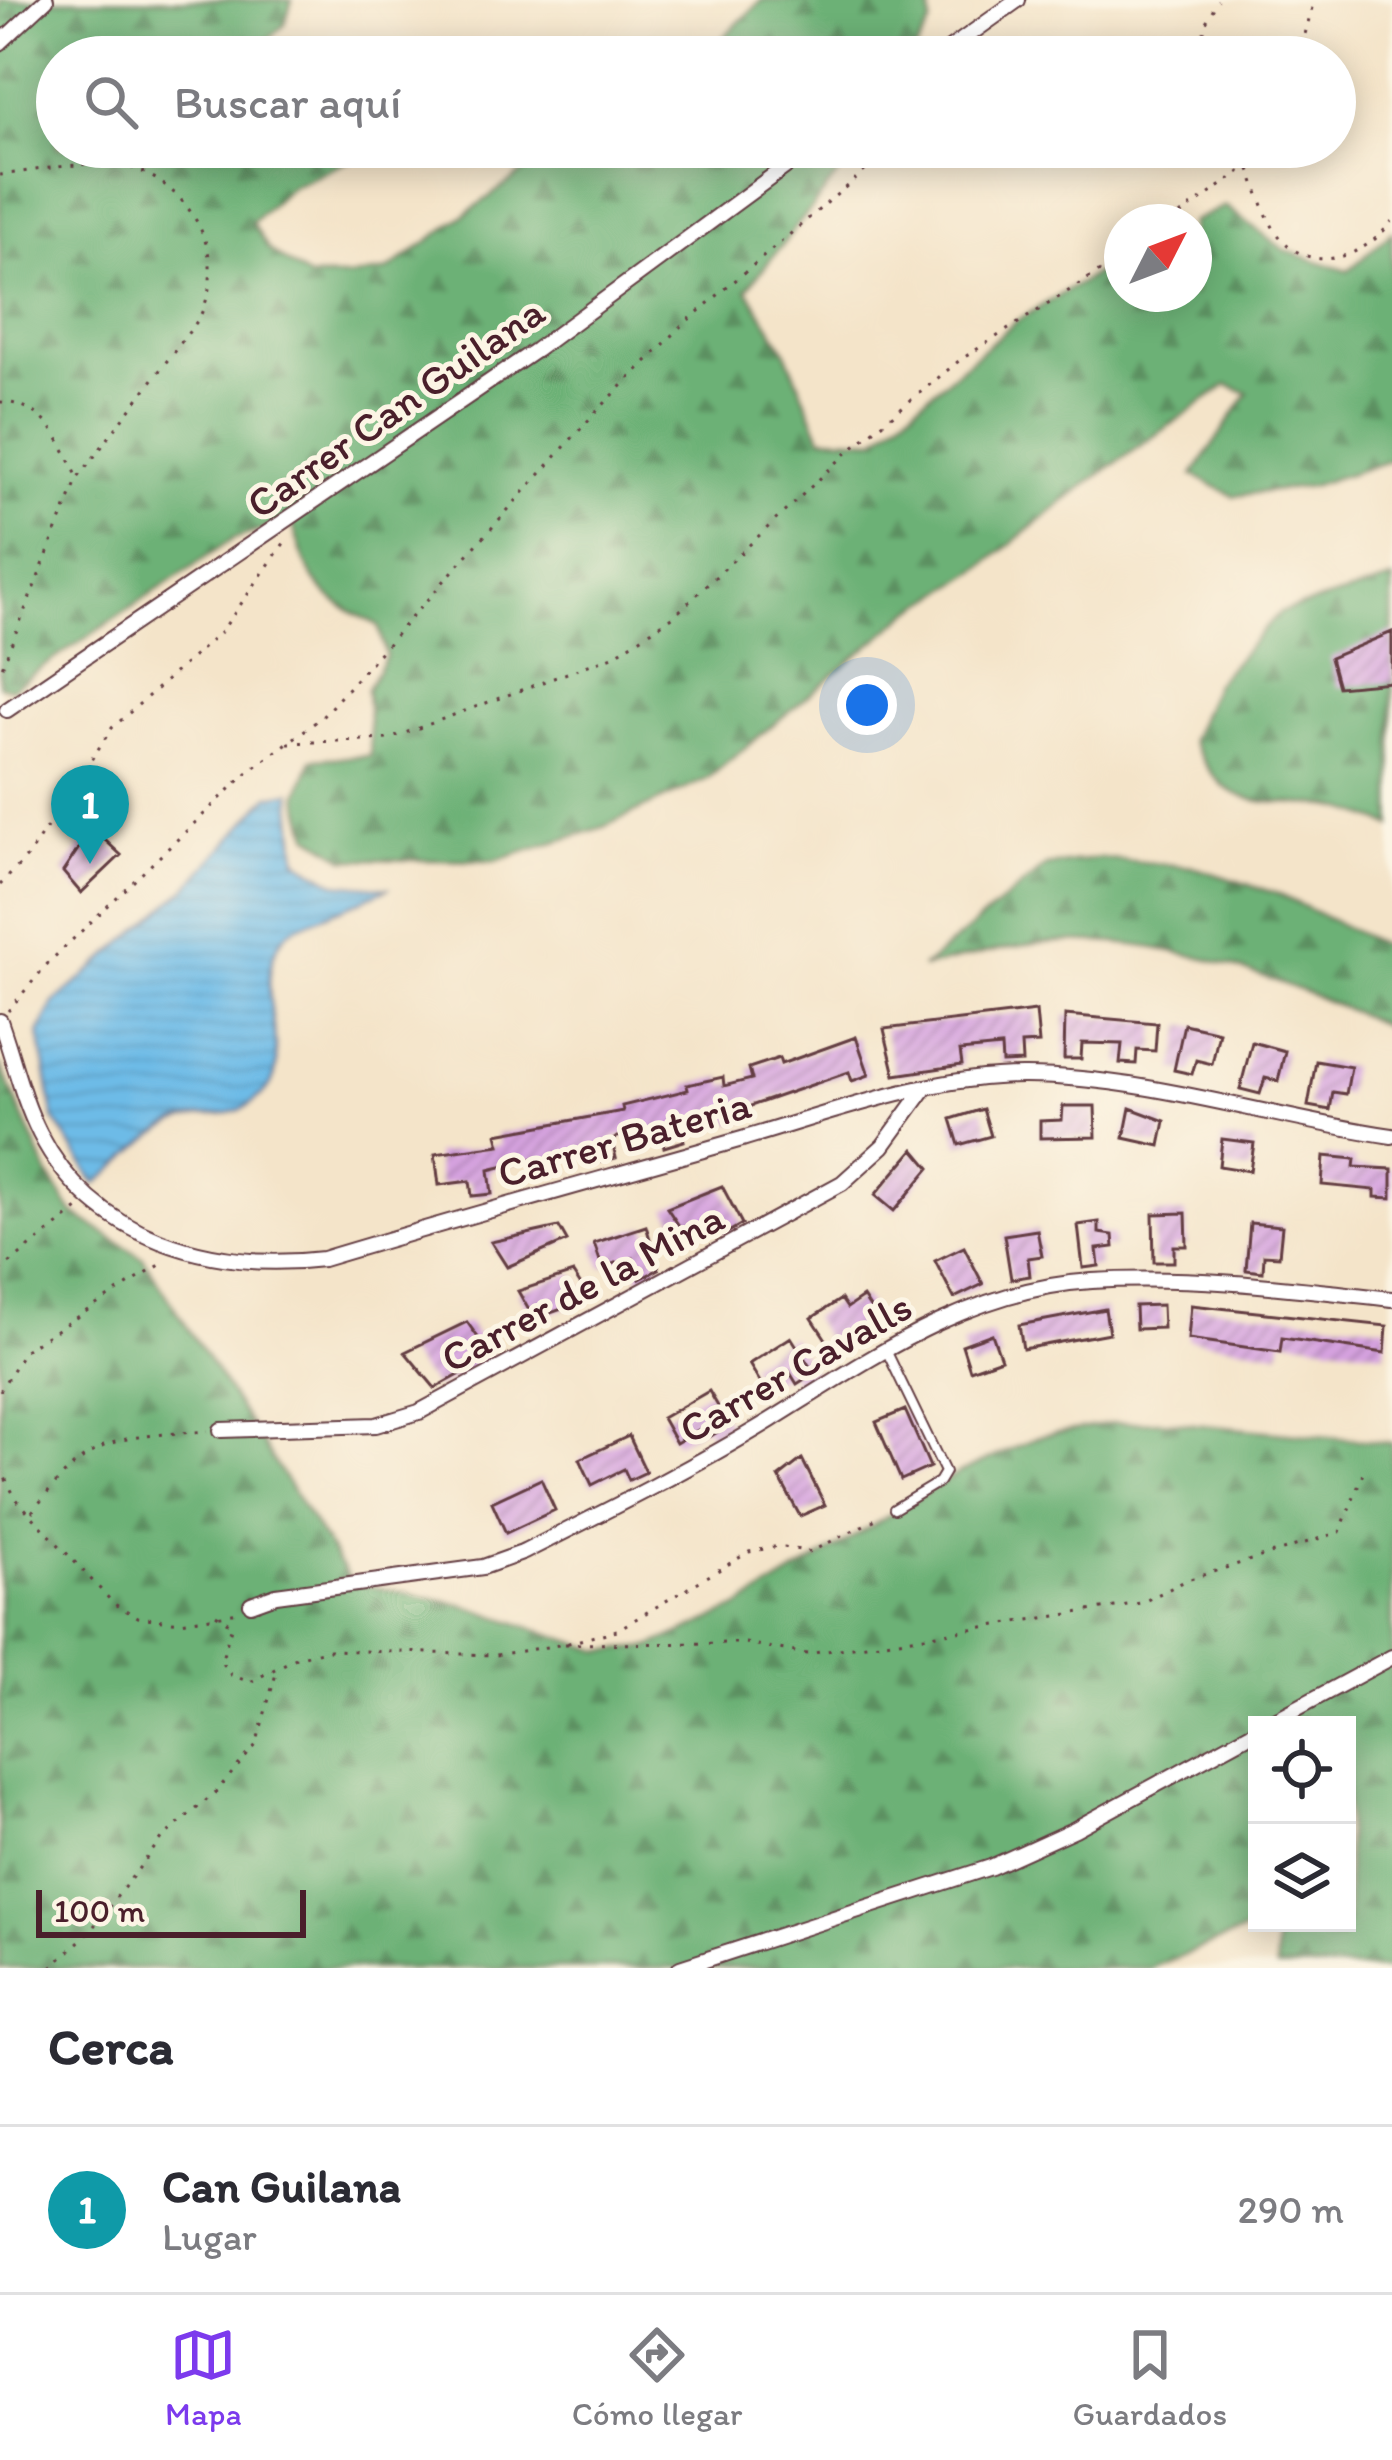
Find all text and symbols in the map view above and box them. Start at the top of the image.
search box [36,36,1356,168]
icon: search [78,69,144,135]
text: Buscar aquí [174,75,401,129]
north arrow [1104,204,1212,312]
street label: Carrer Can Guilana [237,286,554,529]
your location [837,675,897,735]
pin: 1 [51,765,129,864]
street label: Carrer Bateria [492,1078,757,1199]
street label: Carrer de la Mina [432,1191,733,1383]
street label: Carrer Cavalls [670,1280,921,1454]
map controls [1248,1716,1356,1932]
button: locate [1248,1716,1356,1824]
button: layers [1248,1824,1356,1932]
scale bar [36,1884,306,1937]
text: 100 m [54,1891,145,1930]
text: Cerca [48,2016,174,2077]
text: Can Guilana [162,2159,401,2213]
text: 1 [78,2186,96,2233]
text: 290 m [1237,2186,1344,2233]
text: Lugar [162,2213,257,2260]
tab: Mapa [165,2322,242,2433]
tab: Cómo llegar [572,2322,743,2433]
tab: Guardados [1072,2322,1227,2433]

